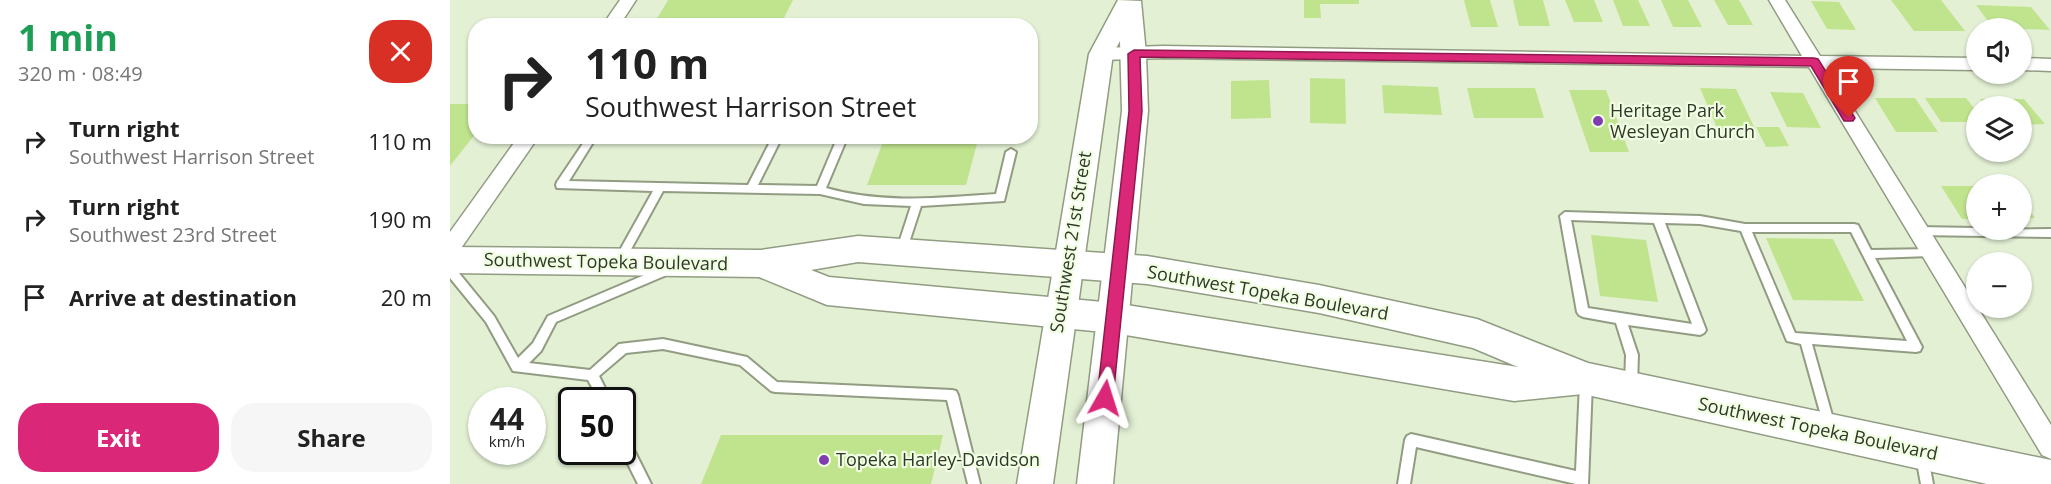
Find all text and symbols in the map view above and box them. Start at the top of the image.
text: 1 min [18,13,118,62]
map controls [1966,18,2032,318]
button: sound [1966,18,2032,84]
button: close [369,20,432,83]
text: 110 m [585,34,709,91]
icon: right [486,42,564,120]
pin [1823,56,1874,118]
text: 320 m · 08:49 [18,60,143,87]
icon: arrive [1832,65,1865,98]
text: Southwest Harrison Street [585,88,916,125]
button: layers [1966,96,2032,162]
place label: Heritage Park Wesleyan Church [1610,98,1755,143]
text: Turn right [69,113,180,143]
marker: Heritage Park Wesleyan Church [1591,114,1605,128]
icon: right [18,125,51,158]
text: 110 m [368,126,432,156]
text: Southwest Harrison Street [69,143,314,170]
street label: Southwest 21st Street [1044,149,1096,334]
button: + [1966,174,2032,240]
text: Turn right [69,191,180,221]
icon: right [18,203,51,236]
text: 190 m [368,204,432,234]
text: Southwest 23rd Street [69,221,277,248]
street label: Southwest Topeka Boulevard [484,247,728,275]
button: − [1966,252,2032,318]
street label: Southwest Topeka Boulevard [1146,259,1391,325]
icon: arrive [18,281,51,314]
text: Arrive at destination [69,282,297,312]
text: 20 m [381,282,432,312]
position arrow [1073,366,1137,430]
speed limit sign: 50 [558,387,636,465]
street label: Southwest Topeka Boulevard [1696,391,1940,465]
text: 44 [490,398,524,439]
button: Exit [18,403,219,472]
button: Share [231,403,432,472]
text: km/h [489,431,525,451]
place label: Topeka Harley-Davidson [836,447,1040,471]
marker: Topeka Harley-Davidson [817,453,831,467]

